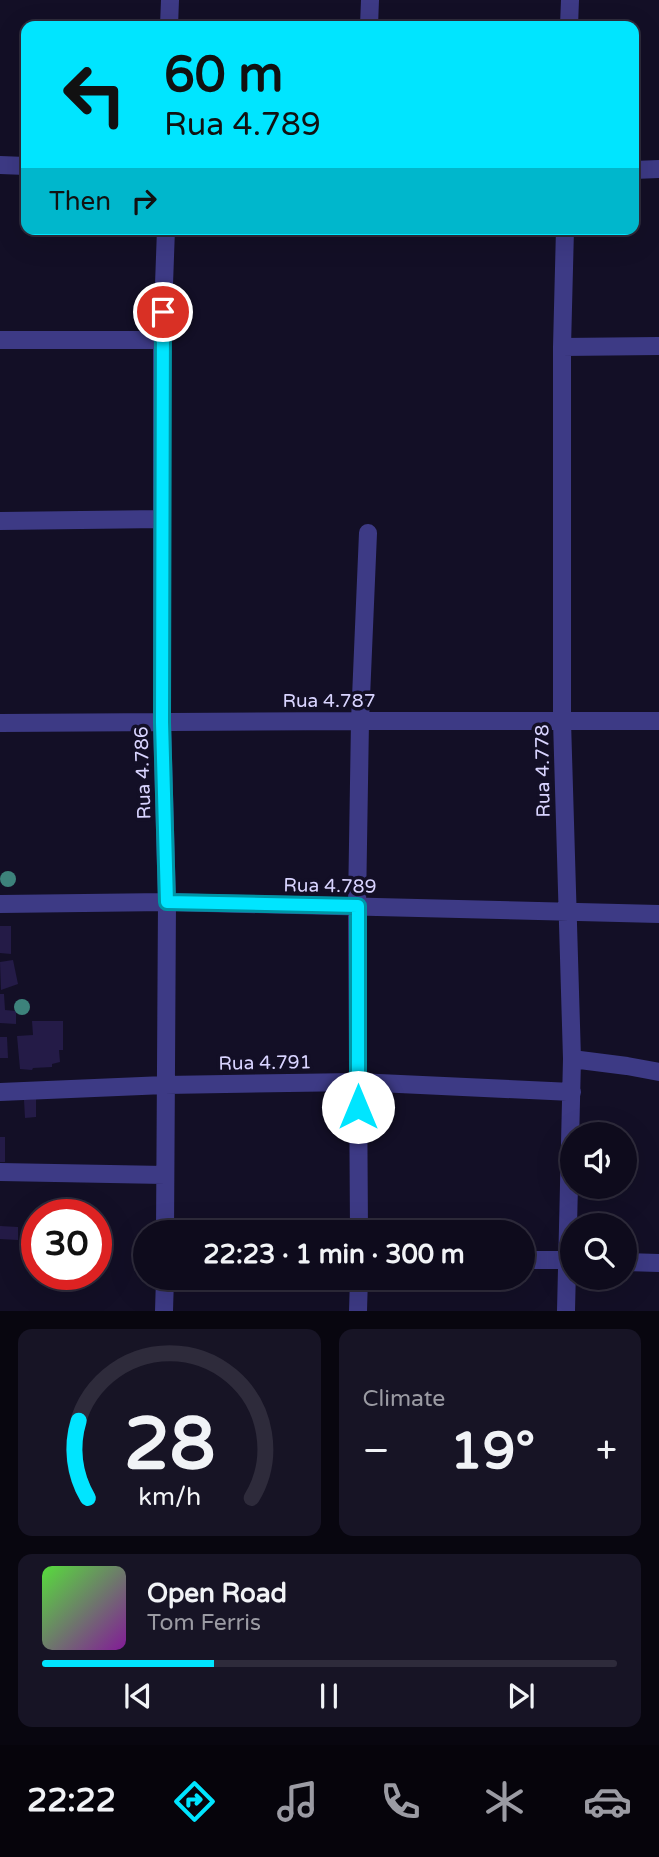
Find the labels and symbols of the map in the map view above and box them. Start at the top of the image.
pin [133,282,193,342]
street label: Rua 4.787 [282,690,376,712]
street label: Rua 4.778 [531,724,555,818]
street label: Rua 4.786 [130,726,156,820]
street label: Rua 4.789 [283,874,377,898]
street label: Rua 4.791 [218,1051,312,1075]
position arrow [321,1070,395,1144]
speed limit sign: 30 [21,1199,112,1290]

